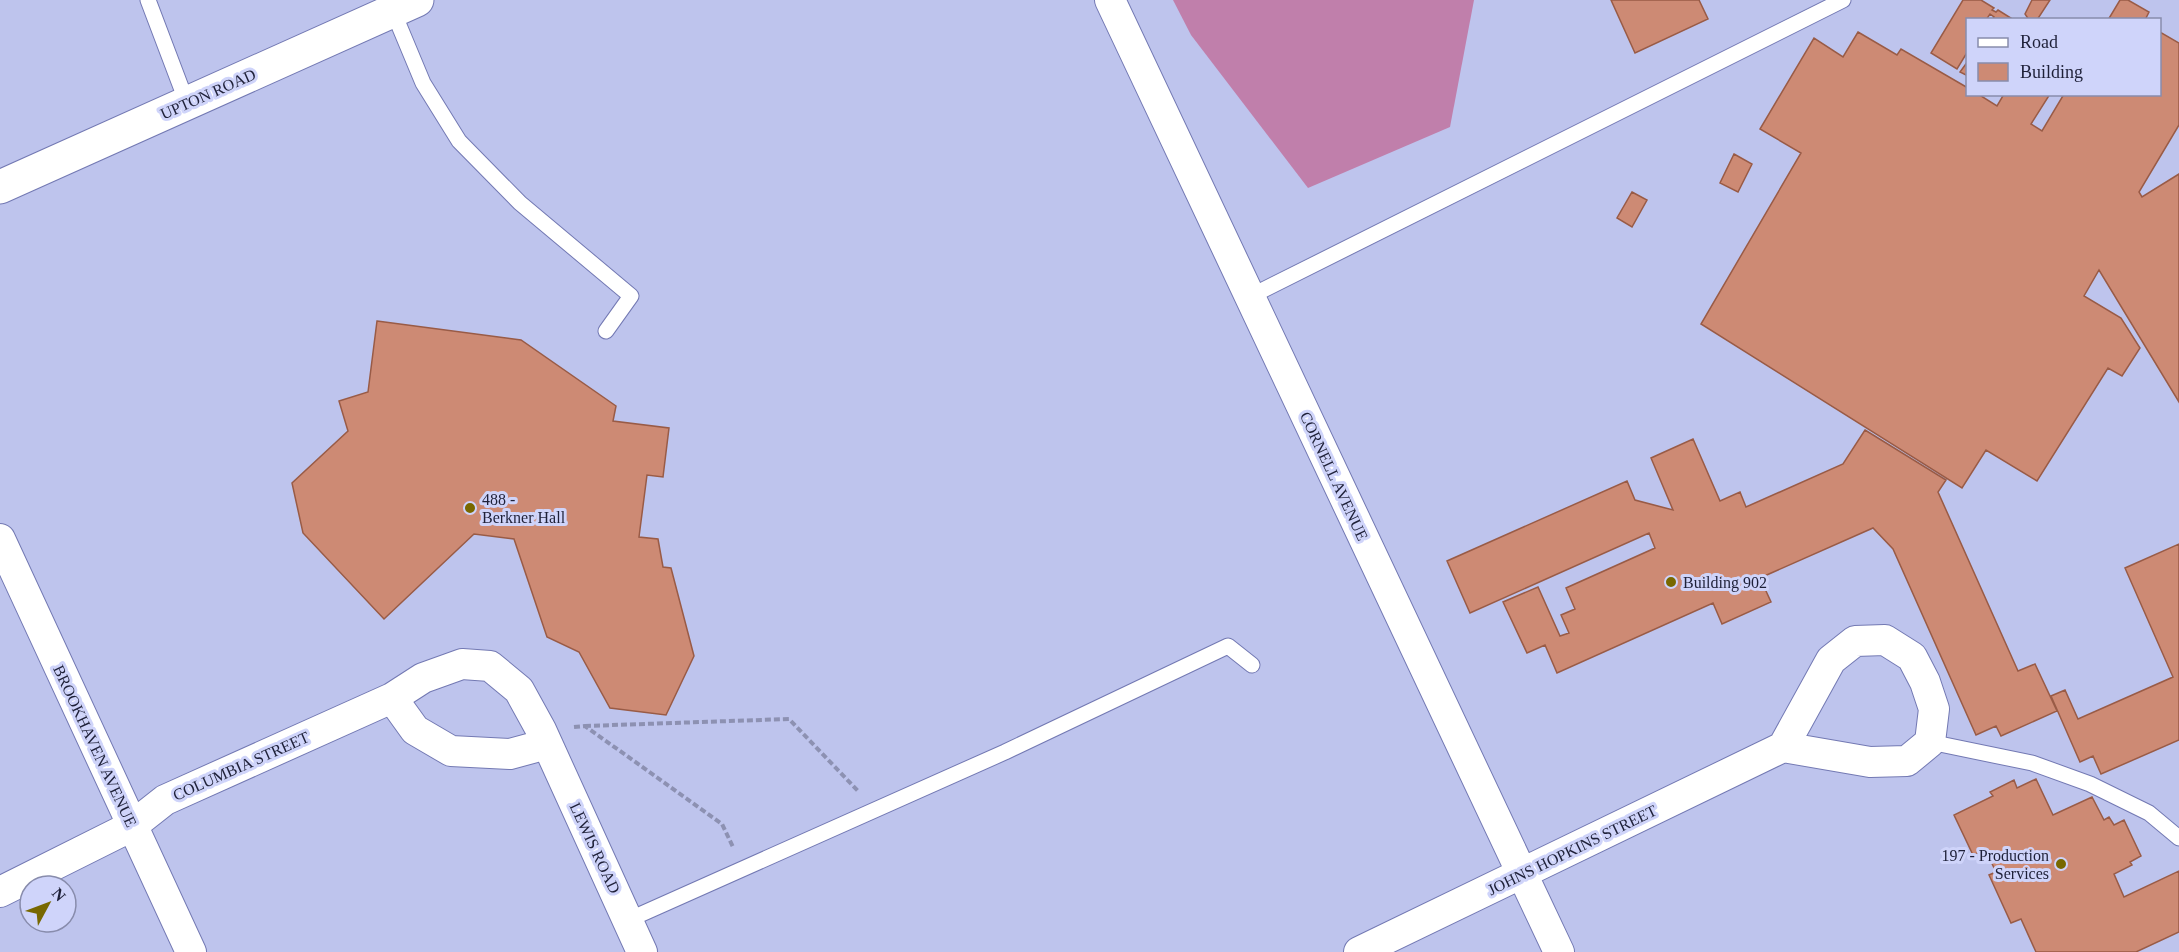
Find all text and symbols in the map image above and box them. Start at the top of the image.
legend [1966,18,2161,96]
text: Road [2020,32,2058,52]
text: Building [2020,62,2083,82]
street label: UPTON ROAD [158,65,258,123]
street label: CORNELL AVENUE [1297,409,1371,543]
place label: 488 - Berkner Hall [482,491,566,526]
marker: 488 - Berkner Hall [463,501,477,515]
place label: Building 902 [1683,574,1767,592]
marker: Building 902 [1664,575,1678,589]
street label: BROOKHAVEN AVENUE [50,662,140,830]
street label: COLUMBIA STREET [170,728,312,804]
street label: LEWIS ROAD [567,800,623,896]
street label: JOHNS HOPKINS STREET [1485,802,1659,898]
place label: 197 - Production Services [1941,847,2049,882]
marker: 197 - Production Services [2054,857,2068,871]
north arrow [18,874,78,934]
text: N [49,885,69,905]

